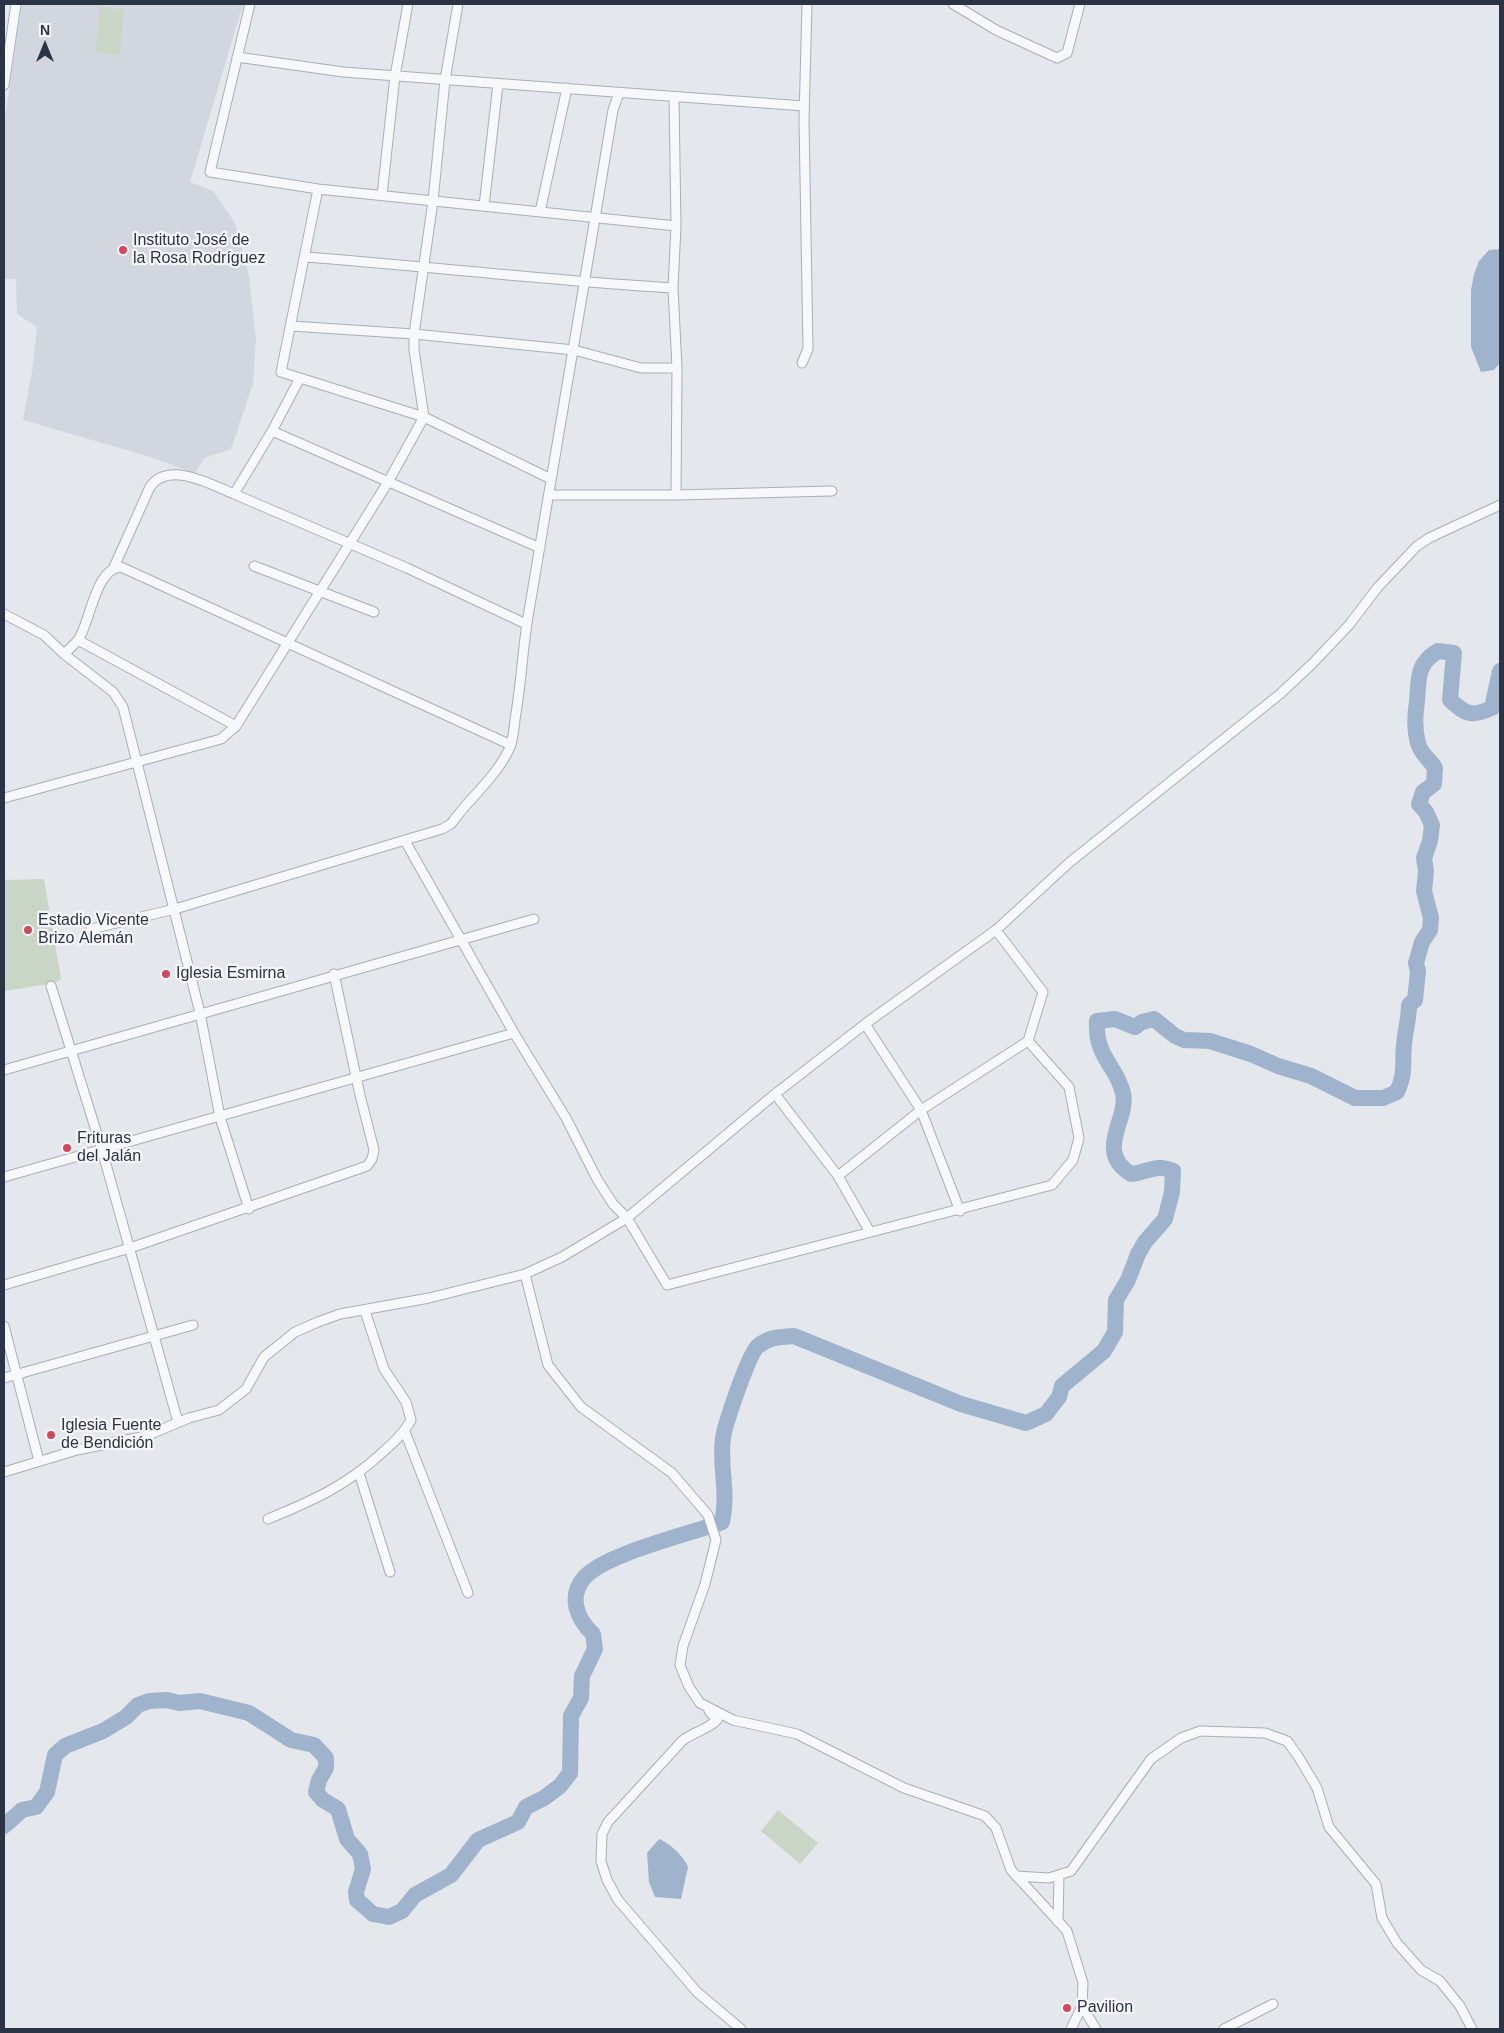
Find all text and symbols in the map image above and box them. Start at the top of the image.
north arrow [20,20,70,70]
text: N [40,22,50,38]
place label: Instituto José de la Rosa Rodríguez [133,231,266,269]
marker: Instituto José de la Rosa Rodríguez [117,244,129,256]
place label: Estadio Vicente Brizo Alemán [38,911,149,949]
marker: Estadio Vicente Brizo Alemán [22,924,34,936]
place label: Iglesia Esmirna [176,964,285,984]
marker: Iglesia Esmirna [160,968,172,980]
place label: Frituras del Jalán [77,1129,141,1167]
marker: Frituras del Jalán [61,1142,73,1154]
place label: Iglesia Fuente de Bendición [61,1416,162,1454]
marker: Iglesia Fuente de Bendición [45,1429,57,1441]
place label: Pavilion [1077,1998,1133,2018]
marker: Pavilion [1061,2002,1073,2014]

